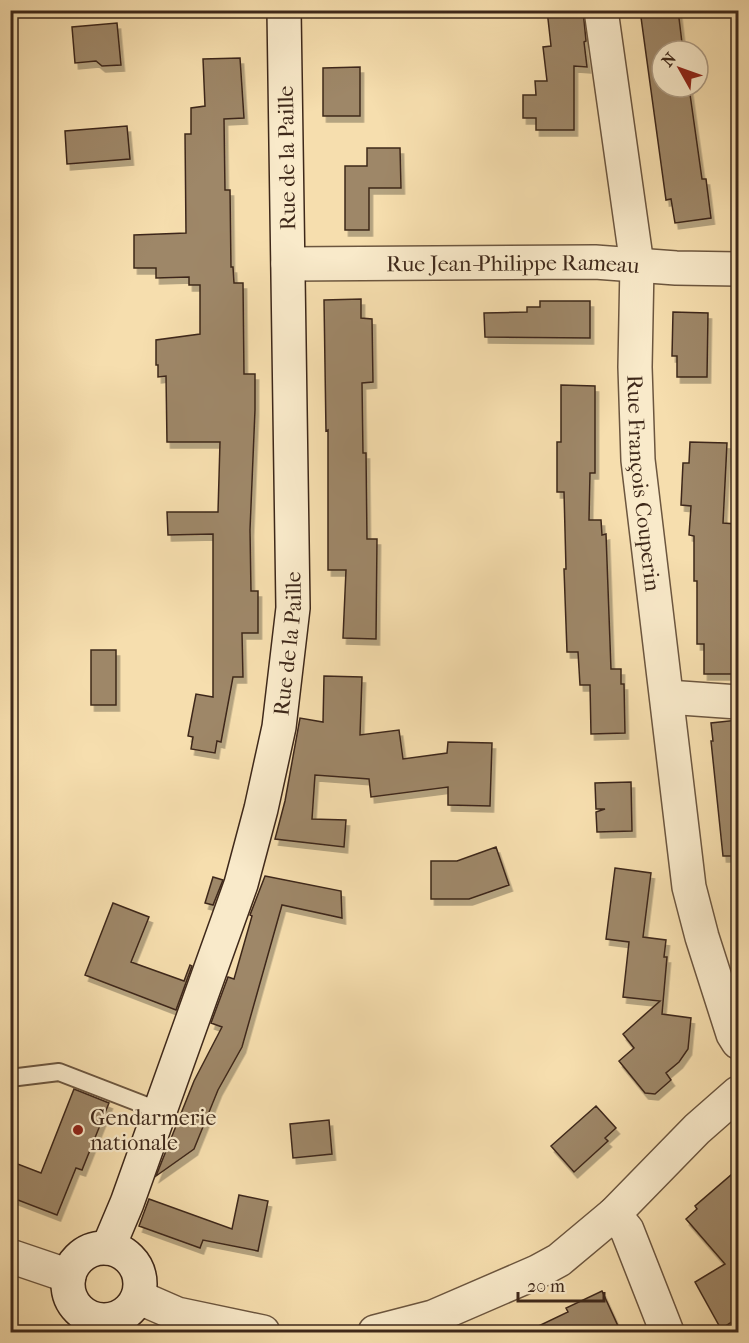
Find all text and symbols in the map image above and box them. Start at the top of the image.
north arrow [650,39,710,99]
text: N [658,48,681,70]
street label: Rue de la Paille [273,85,301,231]
street label: Rue Jean-Philippe Rameau [386,250,641,279]
street label: Rue François Couperin [621,374,666,593]
street label: Rue de la Paille [268,571,307,717]
place label: Gendarmerie nationale [90,1105,216,1156]
marker: Gendarmerie nationale [71,1123,85,1137]
scale bar [518,1265,604,1303]
text: 20 m [527,1276,565,1297]

